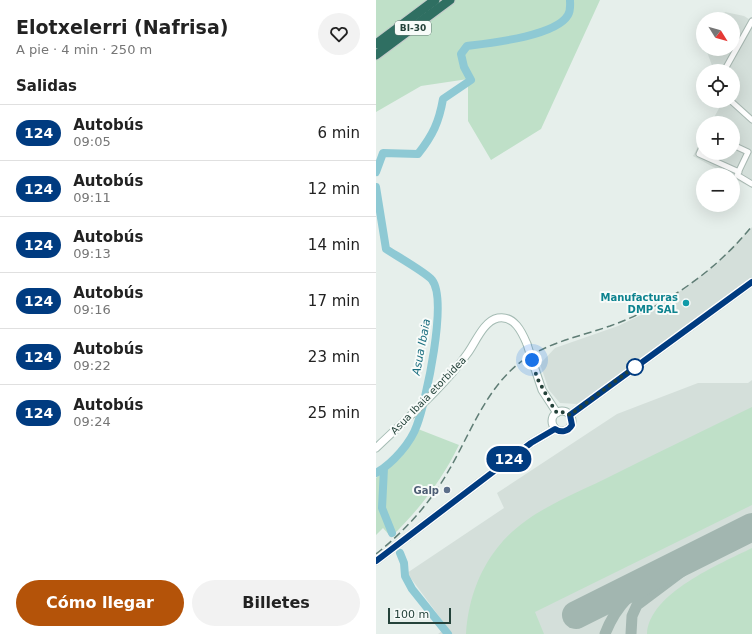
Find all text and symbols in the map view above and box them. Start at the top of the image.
north arrow [696,12,740,56]
map controls [696,12,740,212]
button: heart [318,13,360,55]
text: Elotxelerri (Nafrisa) [16,16,228,38]
road number: BI-30 [395,21,431,35]
text: A pie · 4 min · 250 m [16,42,152,57]
button: locate [696,64,740,108]
text: Salidas [16,77,77,95]
text: Autobús [73,116,143,134]
button: + [696,116,740,160]
text: 6 min [317,124,360,142]
text: 124 [24,125,53,141]
text: 09:05 [73,134,111,149]
button: − [696,168,740,212]
text: Autobús [73,172,143,190]
text: 12 min [308,180,360,198]
text: 124 [24,181,53,197]
text: 09:11 [73,190,111,205]
text: Autobús [73,228,143,246]
text: 14 min [308,236,360,254]
text: 124 [24,237,53,253]
text: 09:13 [73,246,111,261]
text: Autobús [73,284,143,302]
text: 17 min [308,292,360,310]
place label: Manufacturas DMP SAL [601,292,679,315]
text: 124 [24,293,53,309]
marker: Manufacturas DMP SAL [681,298,691,308]
text: 09:16 [73,302,111,317]
water label: Asua Ibaia [409,318,433,377]
text: Autobús [73,340,143,358]
text: 23 min [308,348,360,366]
text: 124 [24,349,53,365]
your location [522,350,542,370]
street label: Asua Ibaia etorbidea [389,354,468,436]
text: 09:22 [73,358,111,373]
unlabelled marker [626,358,644,376]
text: Autobús [73,396,143,414]
text: 25 min [308,404,360,422]
text: 124 [24,405,53,421]
text: 09:24 [73,414,111,429]
line badge: 124 [486,446,532,472]
text: 124 [494,451,524,467]
place label: Galp [413,485,439,496]
marker: Galp [442,485,452,495]
button: Cómo llegar [16,580,184,626]
button: Billetes [192,580,360,626]
scale bar [388,606,451,625]
text: 100 m [394,608,429,621]

